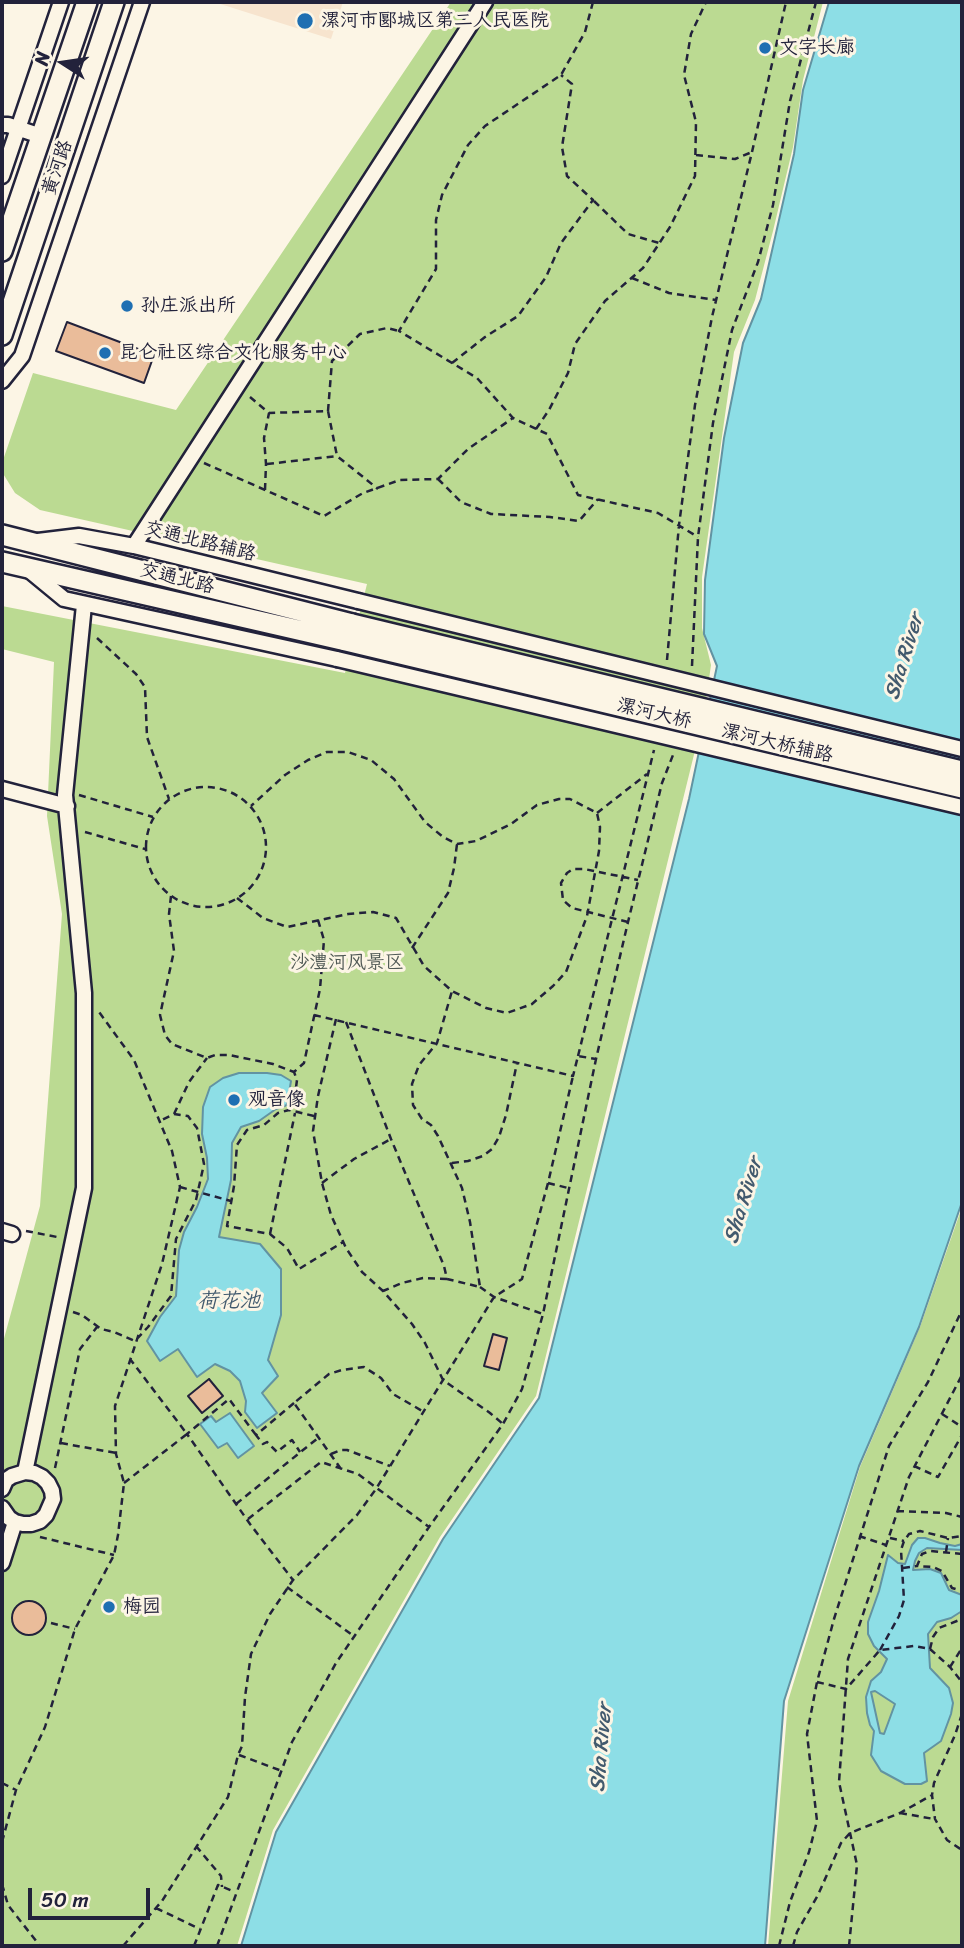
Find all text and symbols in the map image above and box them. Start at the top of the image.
place label: 漯河市郾城区第二人民医院 [321,10,549,32]
marker: 漯河市郾城区第二人民医院 [295,11,315,31]
north arrow [28,28,98,98]
place label: 文字长廊 [779,37,855,59]
marker: 文字长廊 [757,40,773,56]
text: N [24,49,59,68]
street label: 黄河路 [38,137,78,199]
place label: 孙庄派出所 [141,295,236,317]
marker: 孙庄派出所 [119,298,135,314]
place label: 昆仑社区综合文化服务中心 [119,342,347,364]
marker: 昆仑社区综合文化服务中心 [97,345,113,361]
street label: 交通北路辅路 [142,517,258,567]
street label: 交通北路 [137,559,217,599]
water label: Sha River [880,611,930,703]
street label: 漯河大桥 [614,694,694,734]
street label: 漯河大桥辅路 [719,720,835,768]
park label: 沙澧河风景区 [290,952,404,974]
place label: 观音像 [248,1089,305,1111]
marker: 观音像 [226,1092,242,1108]
water label: Sha River [719,1155,769,1247]
water label: 荷花池 [198,1289,260,1315]
place label: 梅园 [123,1596,161,1618]
marker: 梅园 [101,1599,117,1615]
water label: Sha River [586,1703,618,1793]
scale bar [32,1874,154,1918]
text: 50 m [41,1881,89,1919]

